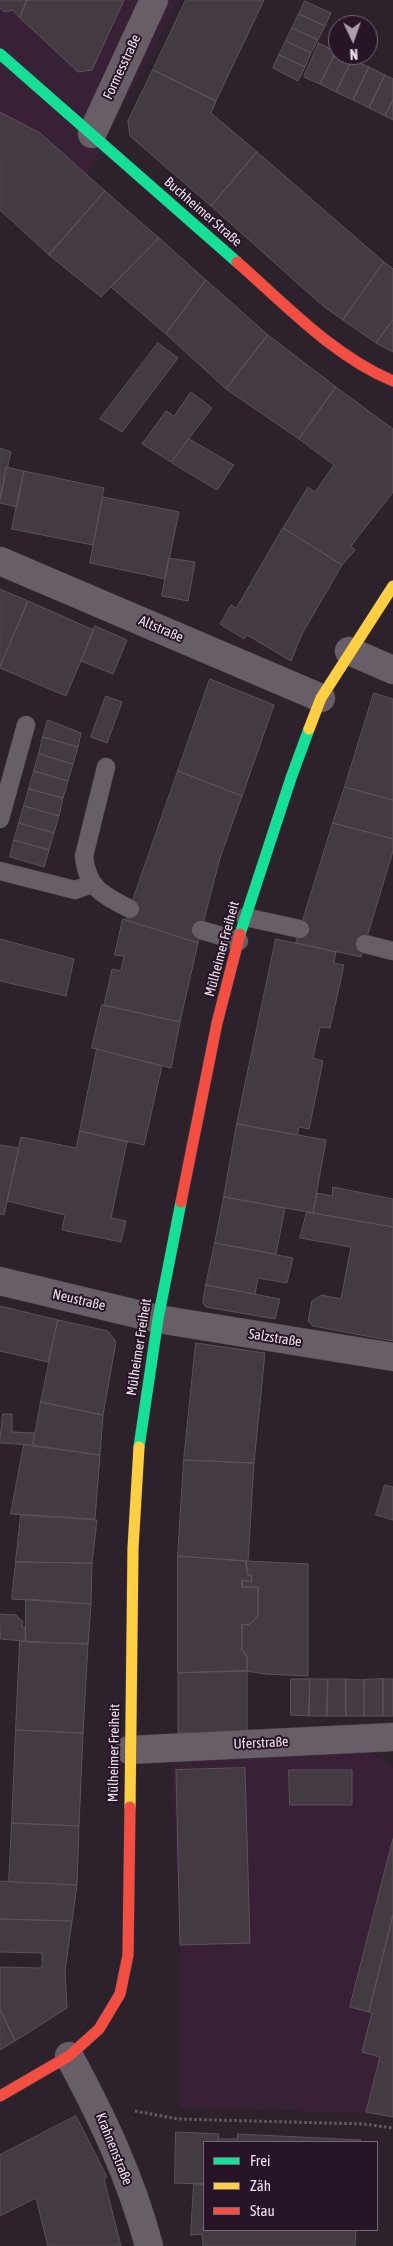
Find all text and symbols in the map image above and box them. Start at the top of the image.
north arrow [328,15,378,65]
street label: Formesstraße [100,32,144,102]
text: N [349,46,358,62]
street label: Buchheimer Straße [161,174,245,250]
street label: Altstraße [136,612,186,646]
street label: Mülheimer Freiheit [201,899,243,999]
street label: Neustraße [51,1286,107,1314]
street label: Mülheimer Freiheit [123,1297,155,1397]
street label: Salzstraße [247,1326,303,1350]
street label: Mülheimer Freiheit [105,1704,123,1802]
street label: Uferstraße [233,1733,289,1753]
street label: Krahnenstraße [92,2111,136,2187]
legend [203,2141,378,2231]
text: Frei [250,2152,270,2169]
text: Zäh [250,2177,271,2194]
text: Stau [250,2202,275,2219]

